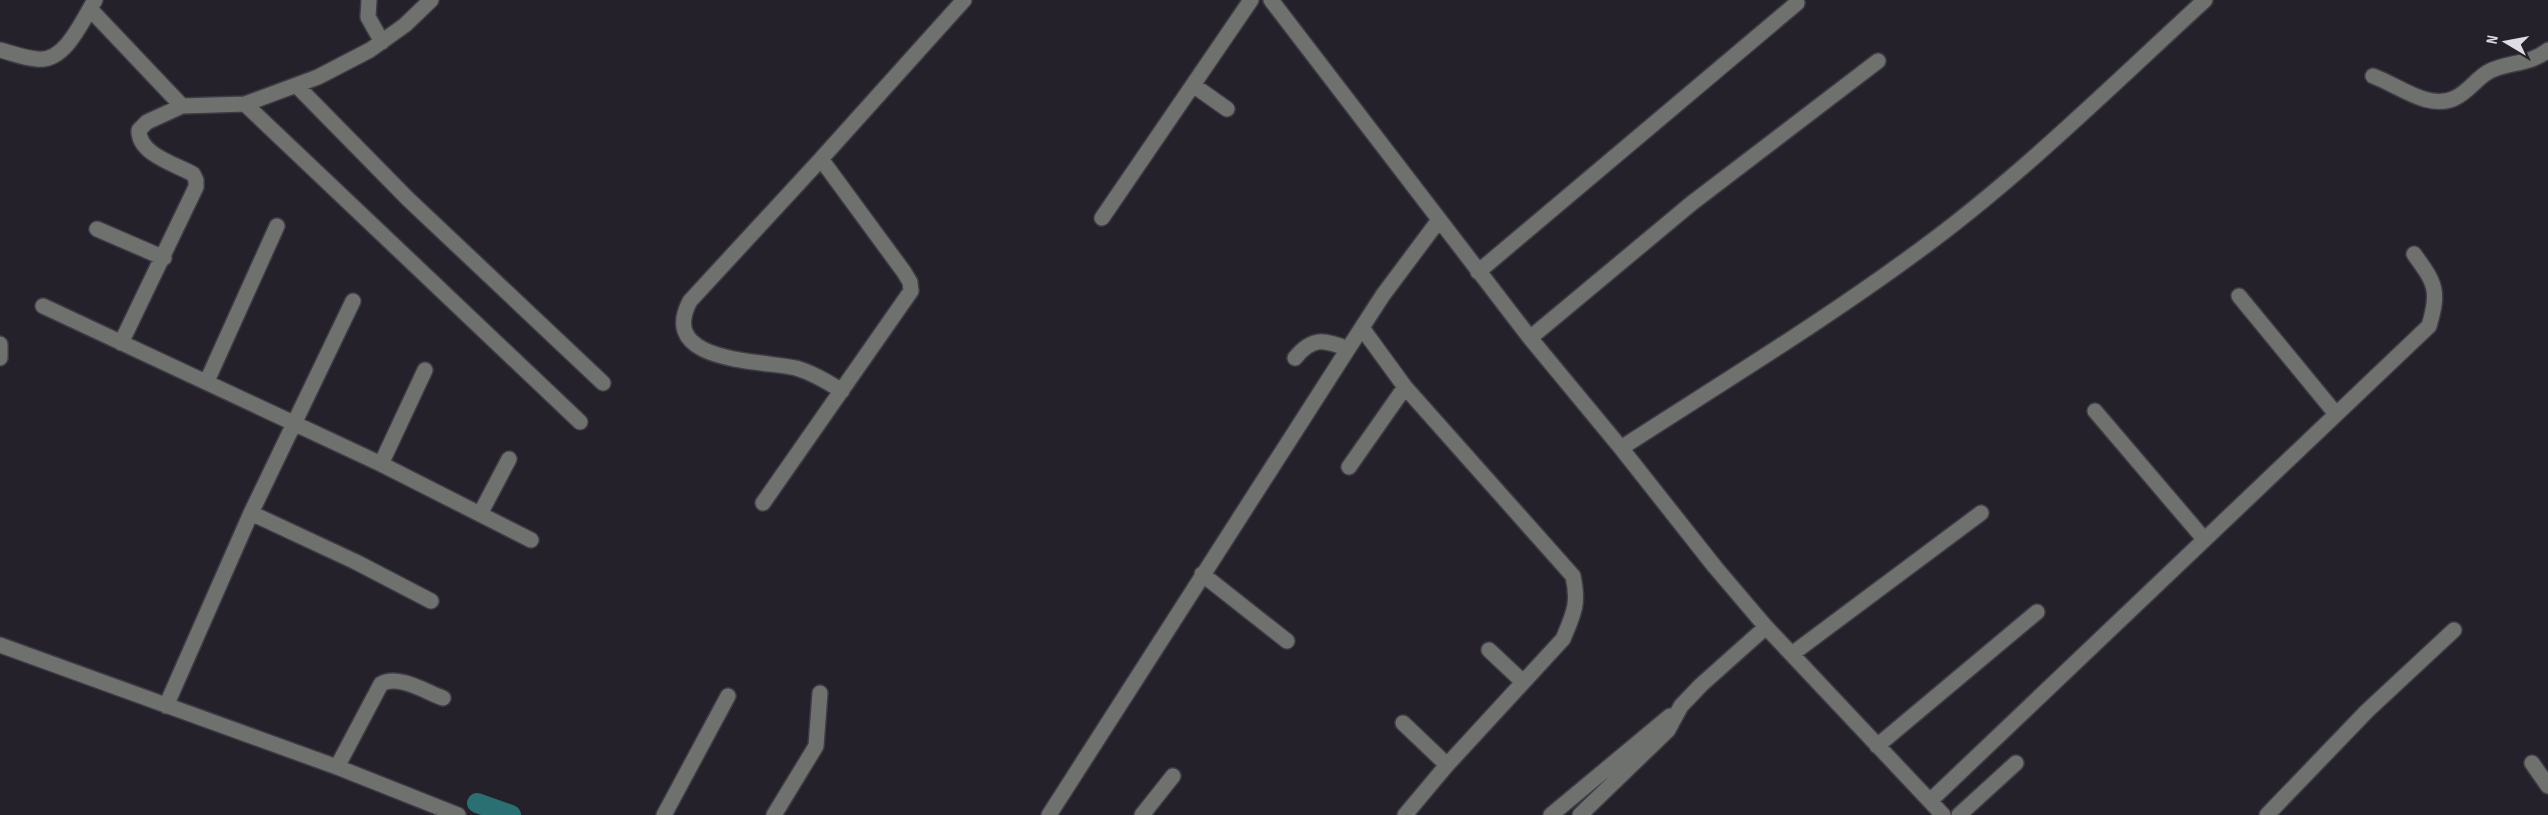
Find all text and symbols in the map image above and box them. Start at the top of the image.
north arrow [2476,12,2536,72]
text: N [2483,34,2503,46]

